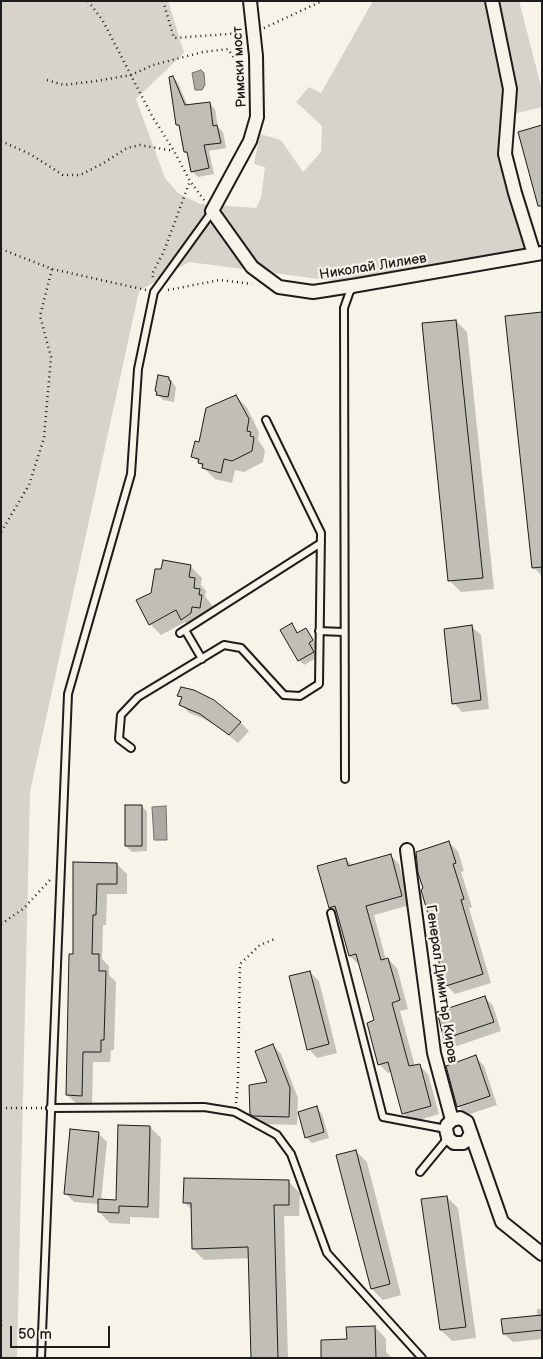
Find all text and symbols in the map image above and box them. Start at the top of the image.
street label: Римски мост [229,26,251,108]
street label: Николай Лилиев [318,250,428,284]
street label: Генерал Димитър Киров [422,904,460,1064]
scale bar [12,1316,112,1348]
text: 50 m [18,1325,52,1344]

